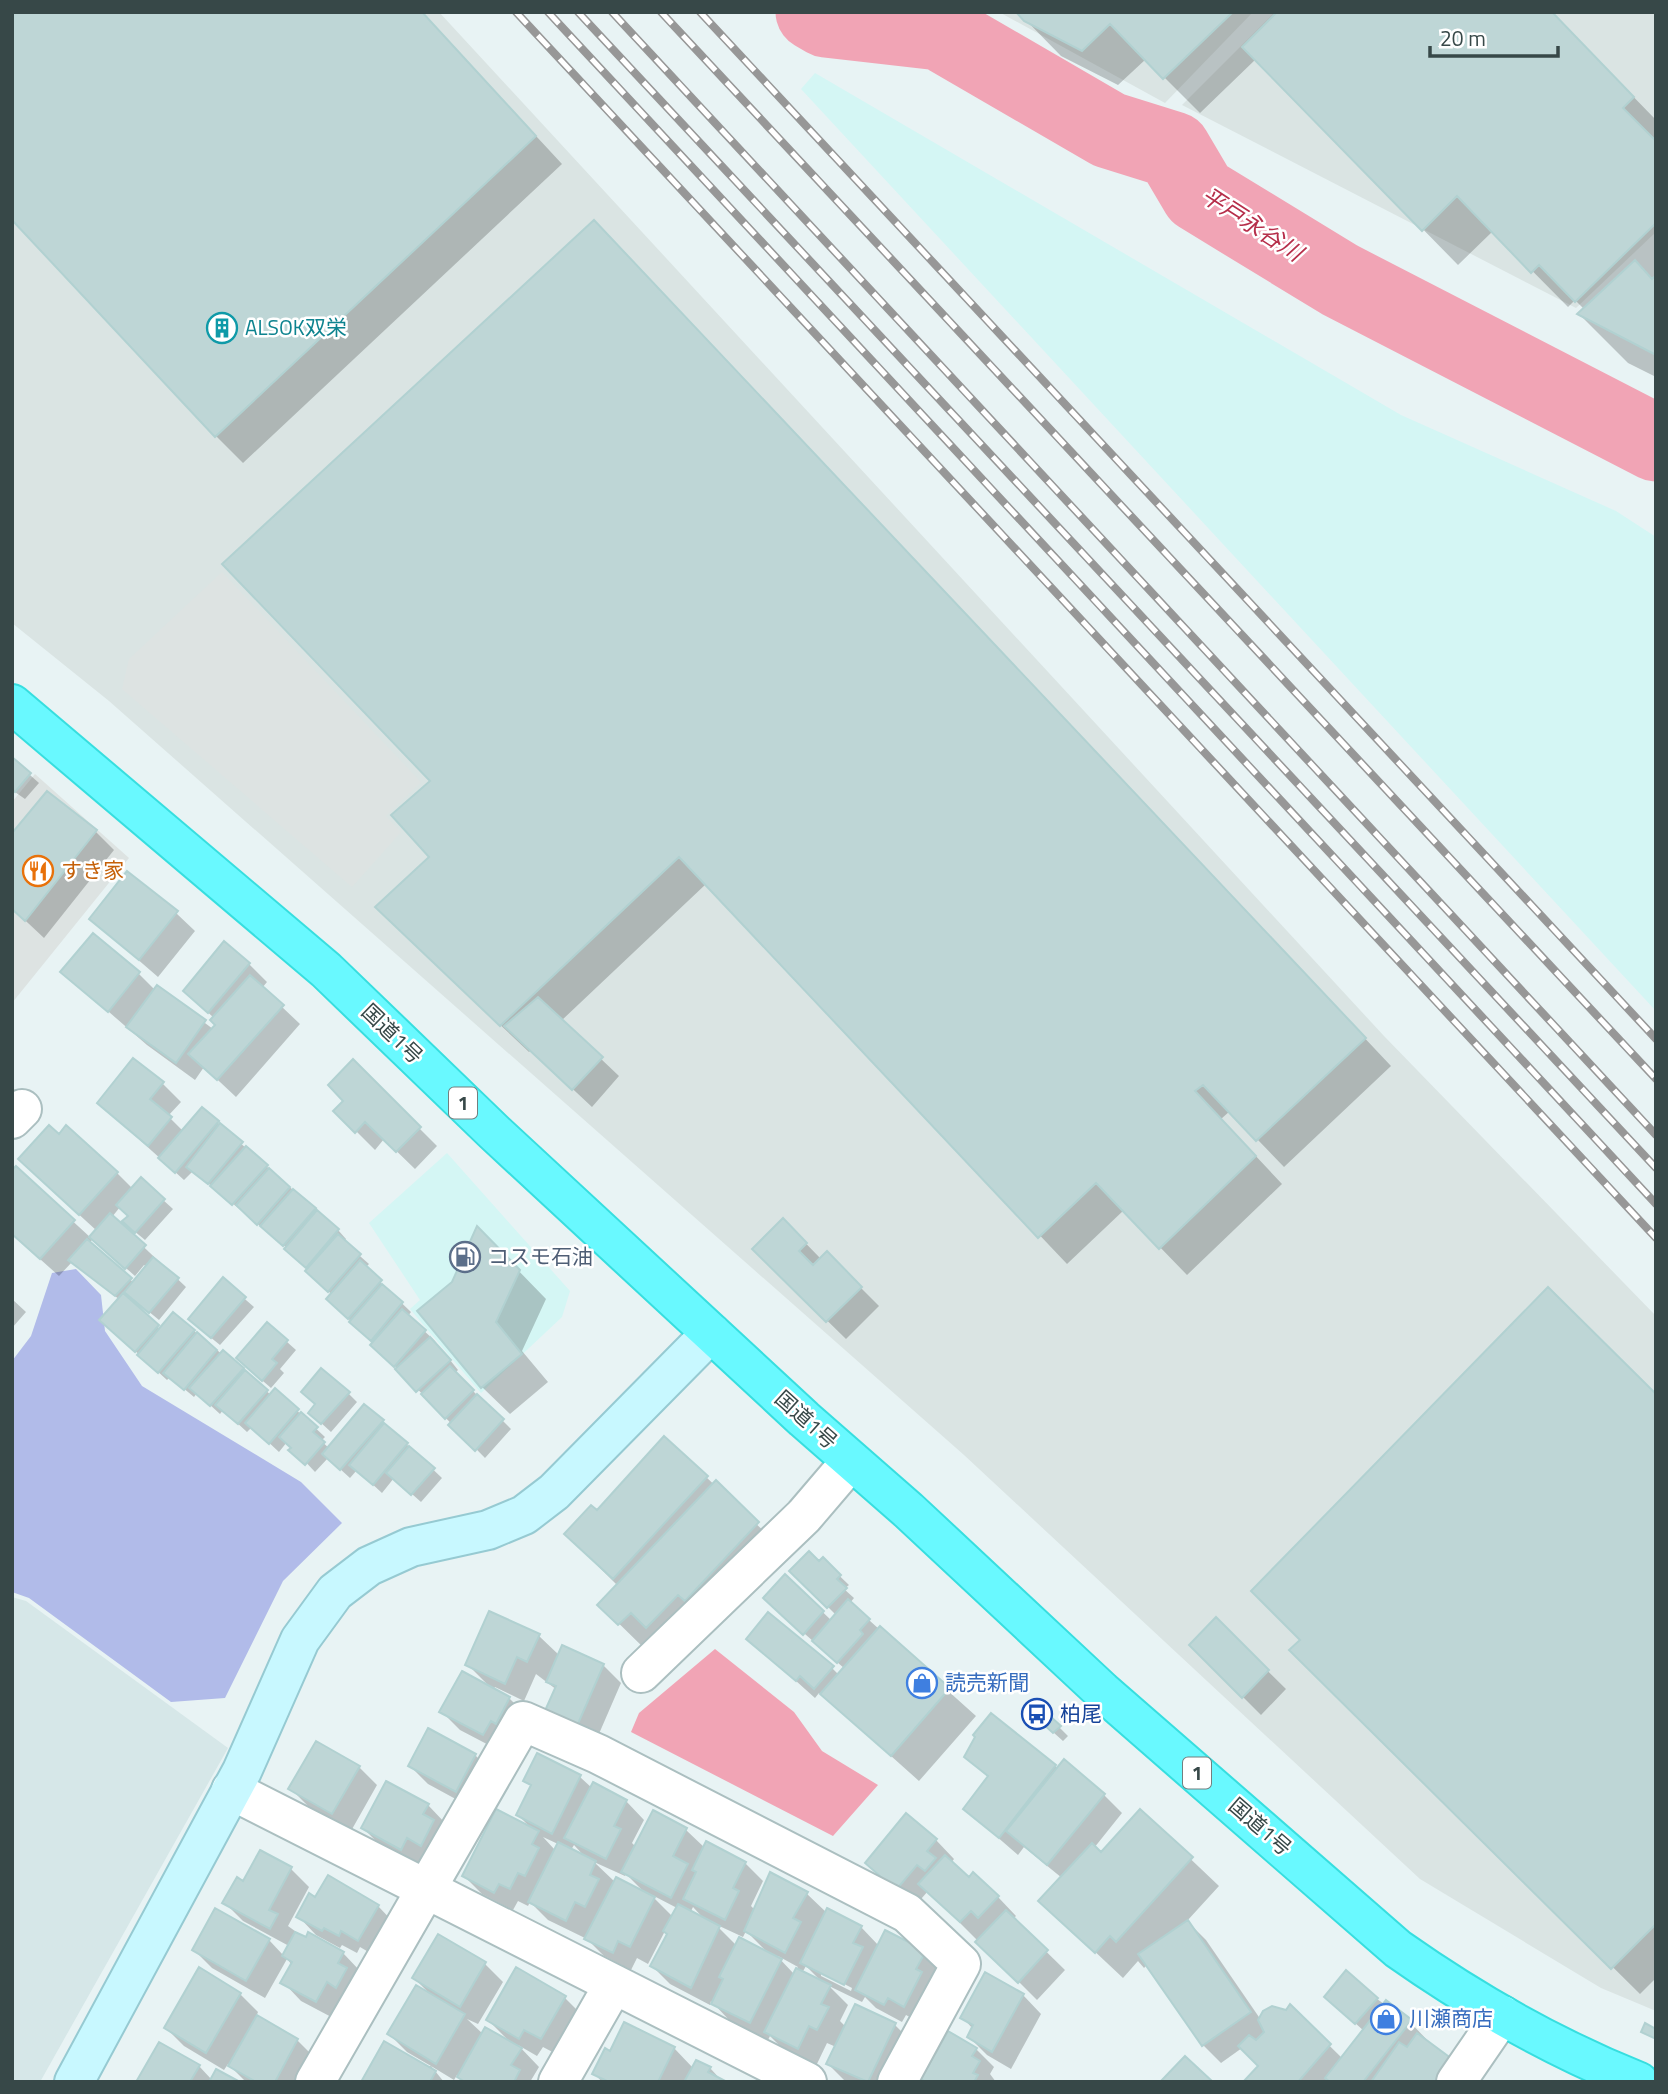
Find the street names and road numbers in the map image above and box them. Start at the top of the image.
street label: 国道1号 [355,996,431,1071]
road number: 1 [449,1088,477,1119]
street label: 国道1号 [768,1382,845,1456]
road number: 1 [1183,1758,1211,1788]
street label: 国道1号 [1222,1790,1299,1863]

